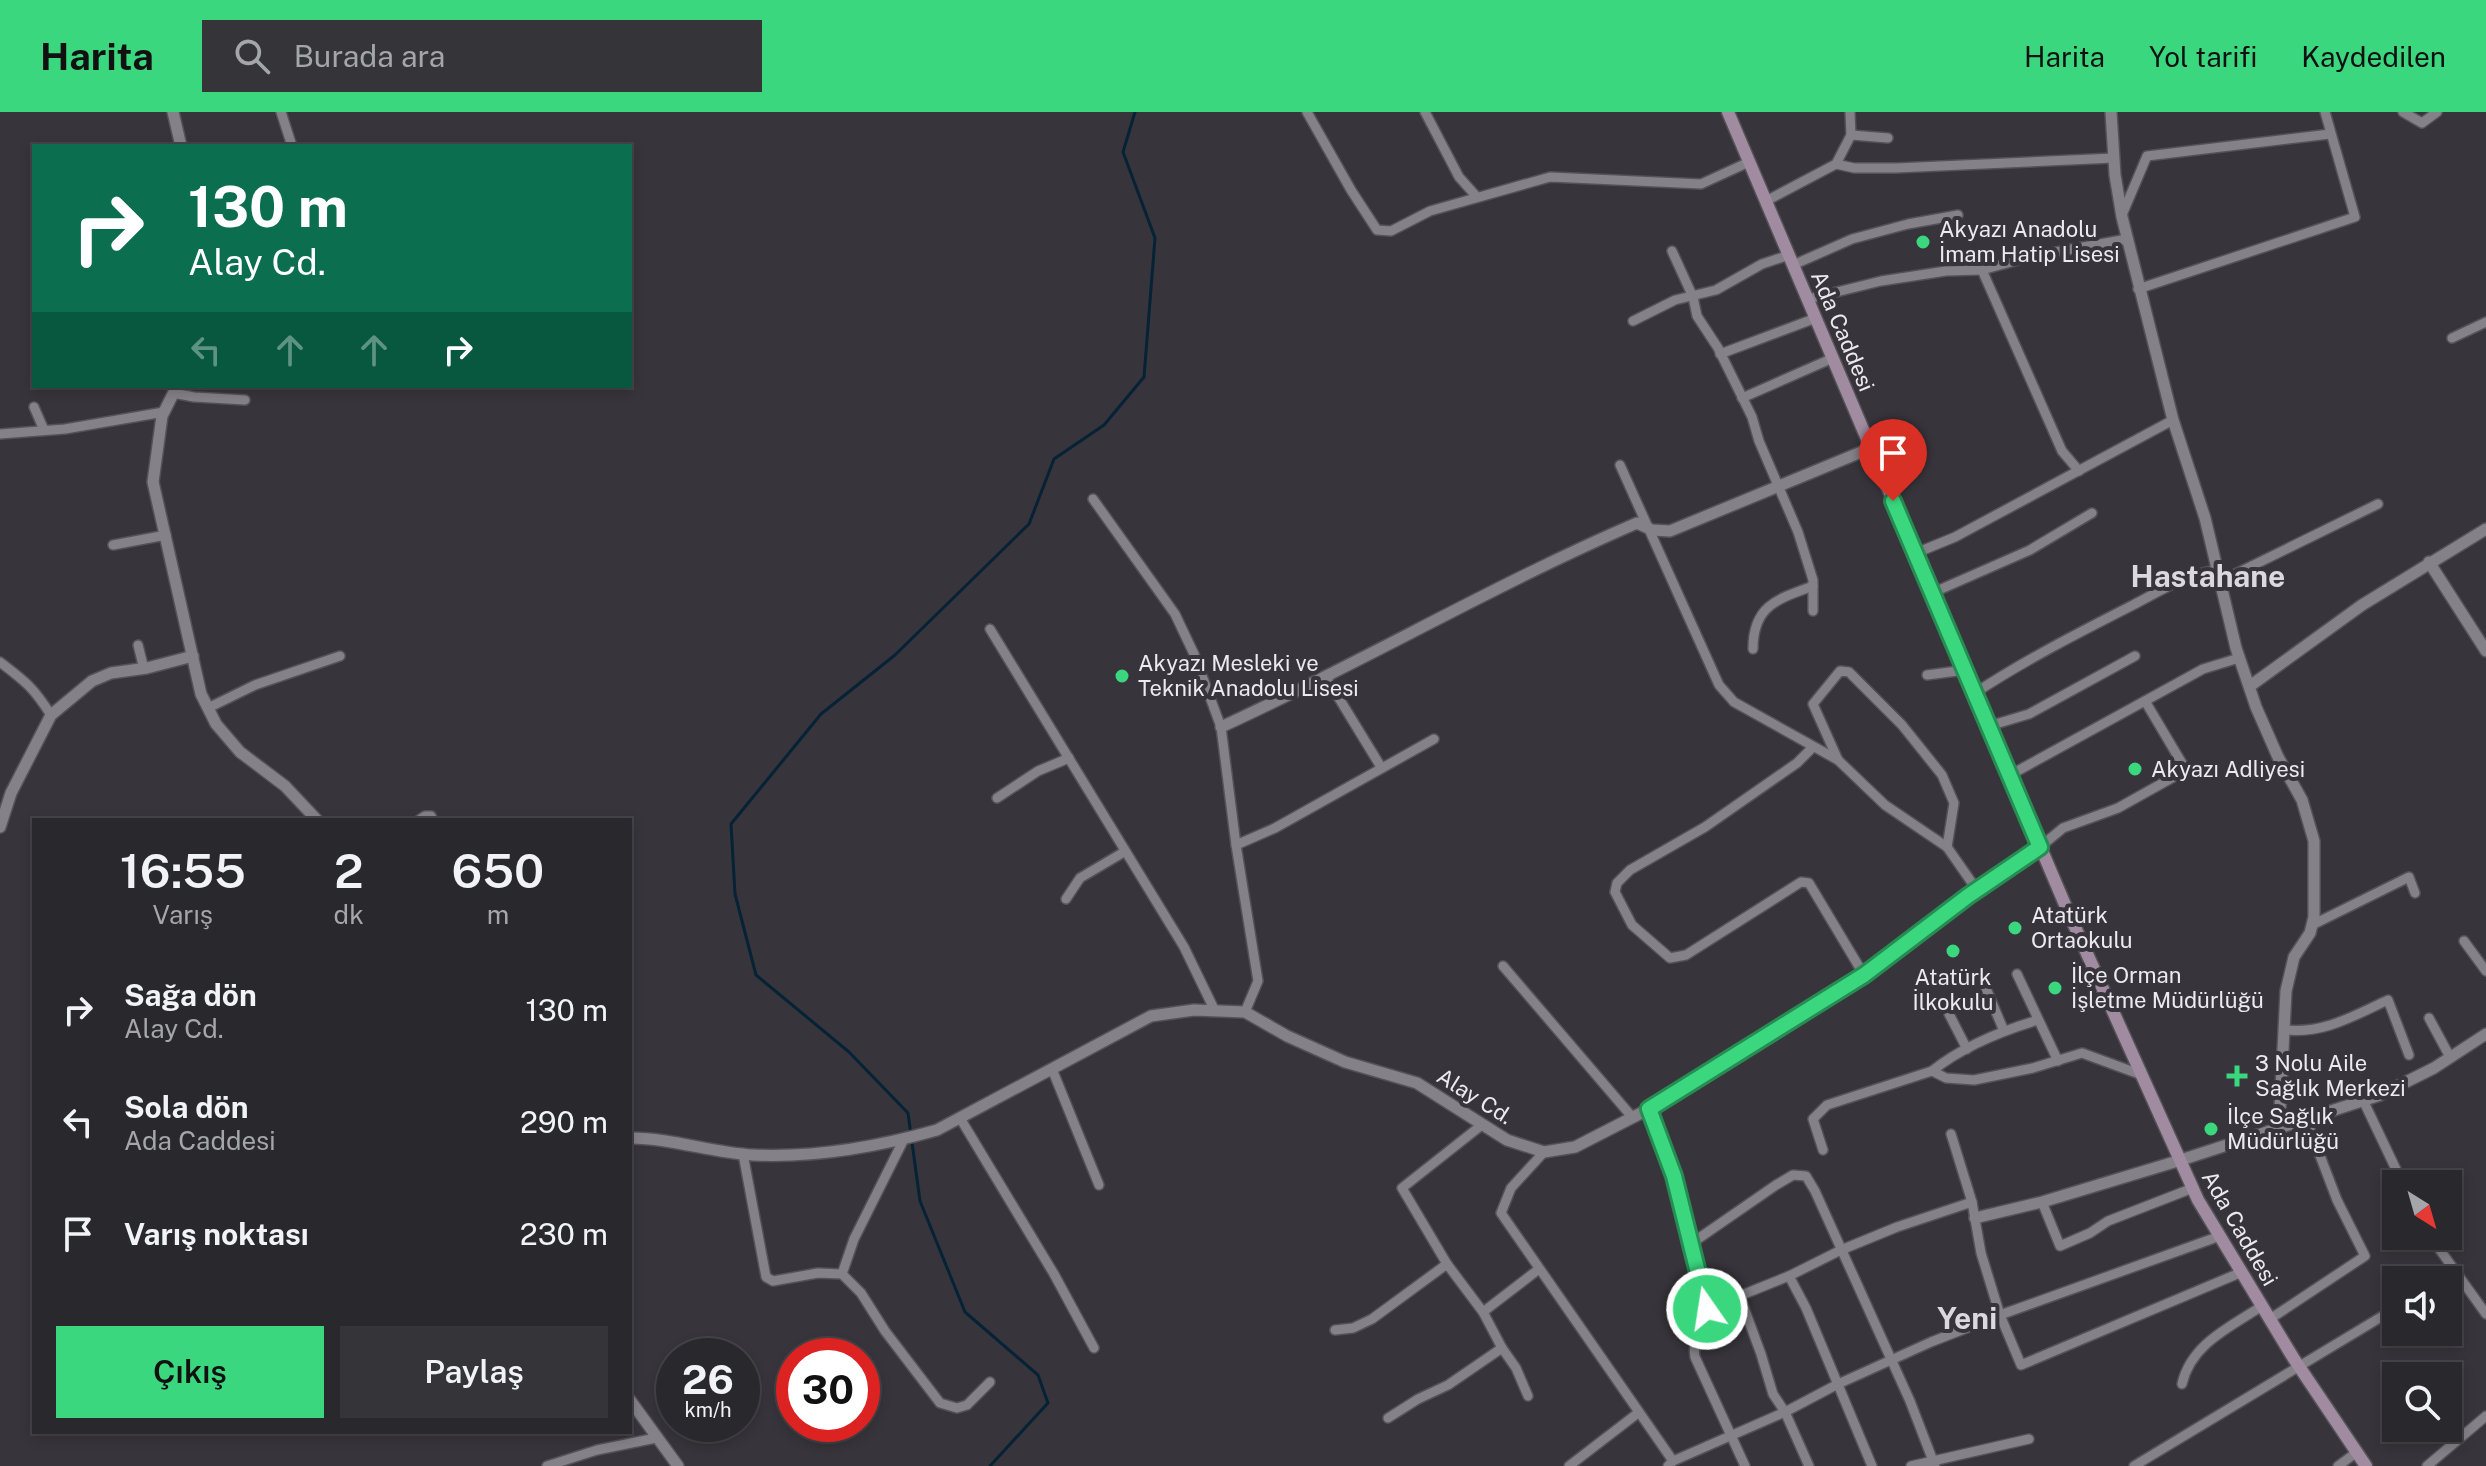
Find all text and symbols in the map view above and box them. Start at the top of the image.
search box [202,20,762,92]
text: Harita [40,34,154,79]
icon: search [230,34,274,78]
text: Burada ara [294,38,445,74]
text: Harita [2024,40,2105,73]
text: Yol tarifi [2149,40,2257,73]
text: Kaydedilen [2301,40,2446,73]
text: 130 m [188,174,348,240]
icon: right [56,176,160,280]
place label: Akyazı Anadolu İmam Hatip Lisesi [1939,216,2120,267]
marker: Akyazı Anadolu İmam Hatip Lisesi [1914,233,1932,251]
text: Alay Cd. [188,241,326,283]
street label: Ada Caddesi [1806,267,1880,395]
icon: left [184,328,228,372]
icon: ahead [268,328,312,372]
icon: ahead [352,328,396,372]
icon: right [436,328,480,372]
pin [1859,419,1927,501]
icon: arrive [1871,431,1915,475]
district label: Hastahane [2131,558,2285,594]
place label: Akyazı Mesleki ve Teknik Anadolu Lisesi [1138,650,1359,701]
marker: Akyazı Mesleki ve Teknik Anadolu Lisesi [1113,667,1131,685]
place label: Akyazı Adliyesi [2151,756,2305,782]
marker: Akyazı Adliyesi [2126,760,2144,778]
text: 16:55 [120,842,246,899]
text: 2 [334,842,364,899]
text: 650 [452,842,544,899]
text: Varış [153,899,213,930]
text: dk [334,899,364,930]
text: m [487,899,509,930]
place label: Atatürk Ortaokulu [2031,902,2132,953]
marker: Atatürk Ortaokulu [2006,919,2024,937]
marker: Atatürk İlkokulu [1944,942,1962,960]
place label: İlçe Orman İşletme Müdürlüğü [2071,961,2264,1013]
place label: Atatürk İlkokulu [1912,964,1994,1015]
text: Sağa dön [124,977,257,1013]
marker: İlçe Orman İşletme Müdürlüğü [2046,979,2064,997]
icon: right [56,988,100,1032]
text: 130 m [525,992,608,1028]
text: Alay Cd. [124,1013,224,1044]
place label: 3 Nolu Aile Sağlık Merkezi [2255,1050,2406,1101]
street label: Alay Cd. [1432,1063,1518,1129]
marker: 3 Nolu Aile Sağlık Merkezi [2226,1065,2248,1087]
text: Sola dön [124,1089,248,1125]
icon: left [56,1100,100,1144]
place label: İlçe Sağlık Müdürlüğü [2227,1102,2339,1154]
text: 290 m [520,1104,608,1140]
marker: İlçe Sağlık Müdürlüğü [2202,1120,2220,1138]
text: Ada Caddesi [124,1125,276,1156]
street label: Ada Caddesi [2197,1166,2283,1290]
north arrow [2382,1170,2462,1250]
map controls [2382,1170,2462,1442]
icon: arrive [56,1212,100,1256]
text: Varış noktası [124,1216,309,1252]
text: 230 m [520,1216,608,1252]
button: sound [2382,1266,2462,1346]
position arrow [1665,1267,1749,1351]
district label: Yeni [1937,1300,1997,1336]
button: Çıkış [56,1326,324,1418]
button: Paylaş [340,1326,608,1418]
speed limit sign: 30 [776,1338,880,1442]
text: 26 [682,1356,734,1403]
button: search [2382,1362,2462,1442]
text: km/h [684,1398,732,1422]

